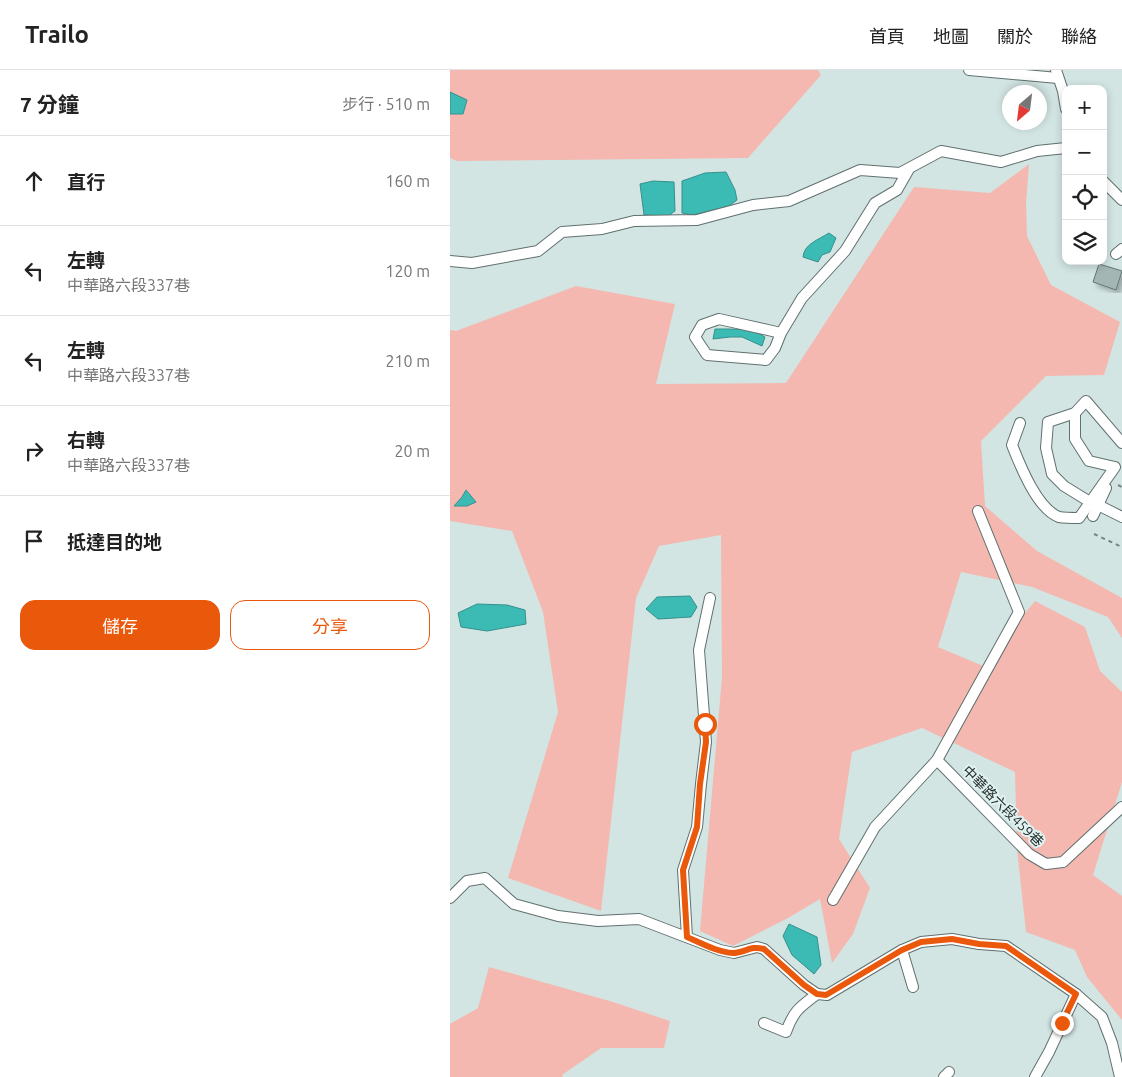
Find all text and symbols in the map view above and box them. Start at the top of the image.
text: Trailo [25,21,89,48]
text: 首頁 [869,26,905,46]
text: 地圖 [933,26,969,46]
text: 關於 [997,26,1033,46]
text: 聯絡 [1061,26,1097,46]
north arrow [1002,85,1047,130]
map controls [1062,85,1107,265]
button: + [1062,85,1107,130]
text: 7 分鐘 [20,92,79,116]
text: 步行 · 510 m [342,95,430,113]
button: − [1062,130,1107,175]
icon: ahead [20,167,48,195]
text: 直行 [67,171,105,193]
text: 160 m [385,172,430,190]
button: locate [1062,175,1107,220]
button: layers [1062,220,1107,265]
text: 左轉 [67,249,105,271]
icon: left [20,257,48,285]
text: 120 m [385,262,430,280]
text: 中華路六段337巷 [67,276,190,294]
text: 左轉 [67,339,105,361]
icon: left [20,347,48,375]
text: 210 m [385,352,430,370]
text: 中華路六段337巷 [67,366,190,384]
text: 右轉 [67,429,105,451]
icon: right [20,437,48,465]
text: 20 m [394,442,430,460]
text: 中華路六段337巷 [67,456,190,474]
icon: arrive [20,527,48,555]
text: 抵達目的地 [67,531,162,553]
button: 儲存 [20,600,220,650]
button: 分享 [230,600,430,650]
route start [694,713,717,736]
street label: 中華路六段459巷 [959,762,1047,850]
route end [1051,1012,1074,1035]

